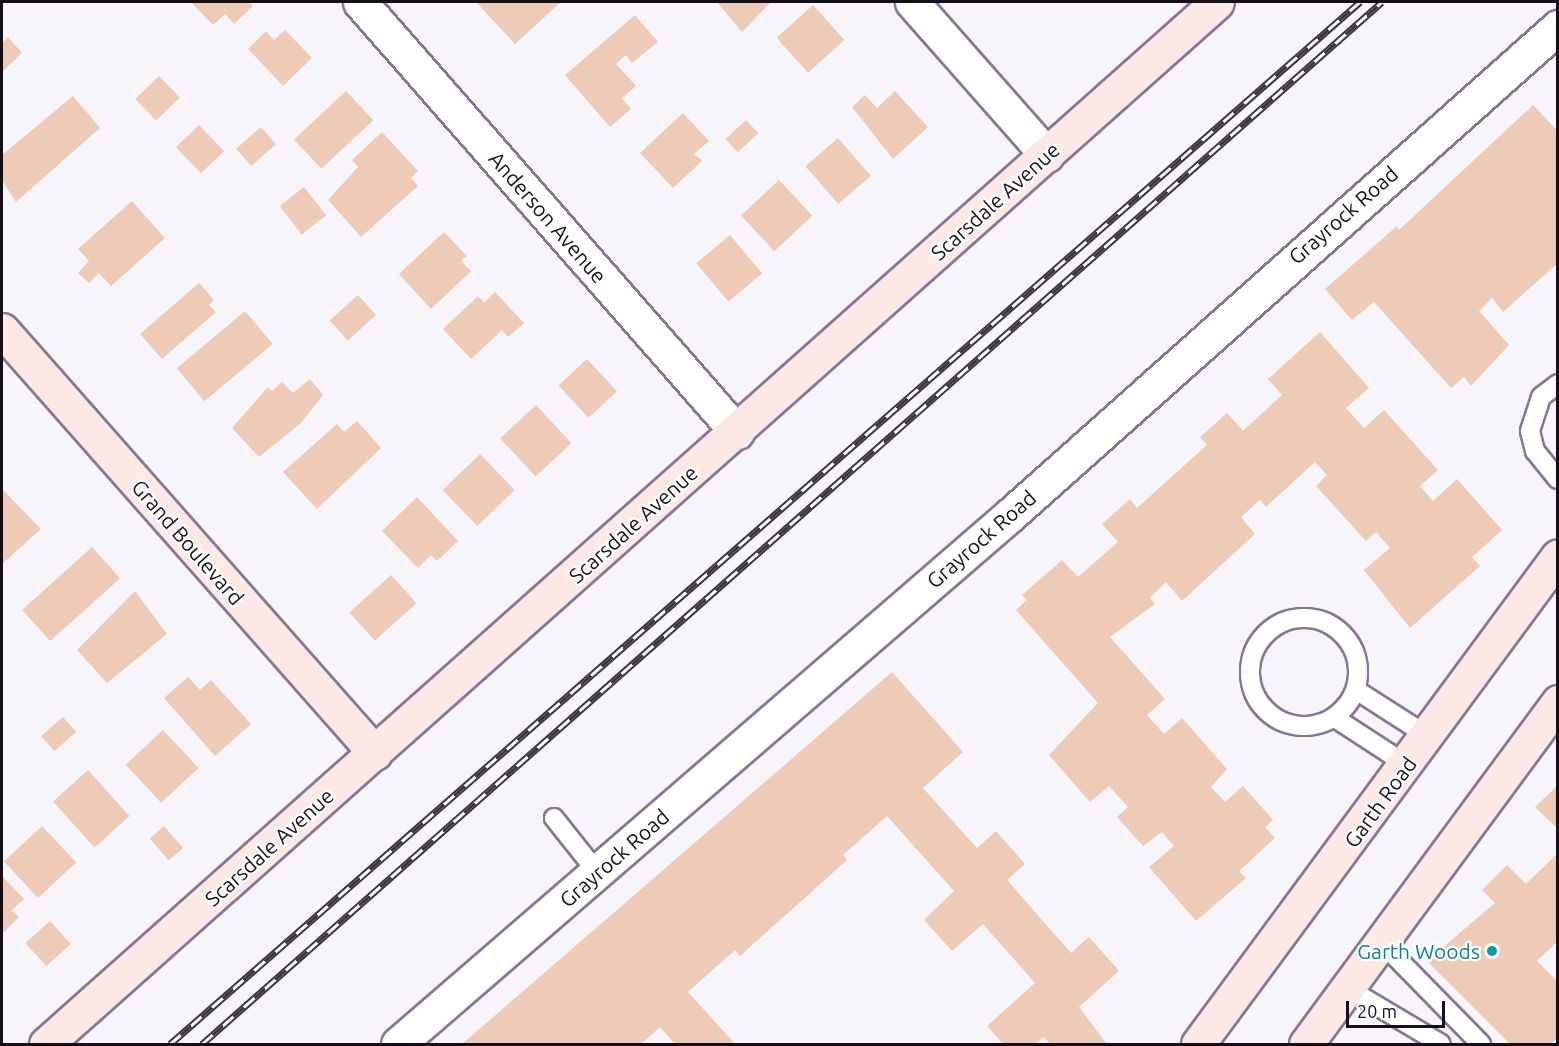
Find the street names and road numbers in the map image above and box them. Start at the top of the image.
street label: Scarsdale Avenue [926,137,1064,265]
street label: Anderson Avenue [484,146,612,288]
street label: Grayrock Road [1283,161,1403,269]
street label: Scarsdale Avenue [564,460,702,588]
street label: Grand Boulevard [127,474,249,610]
street label: Grayrock Road [921,485,1041,593]
street label: Garth Road [1339,752,1421,852]
street label: Scarsdale Avenue [200,783,338,911]
street label: Grayrock Road [554,804,674,912]

